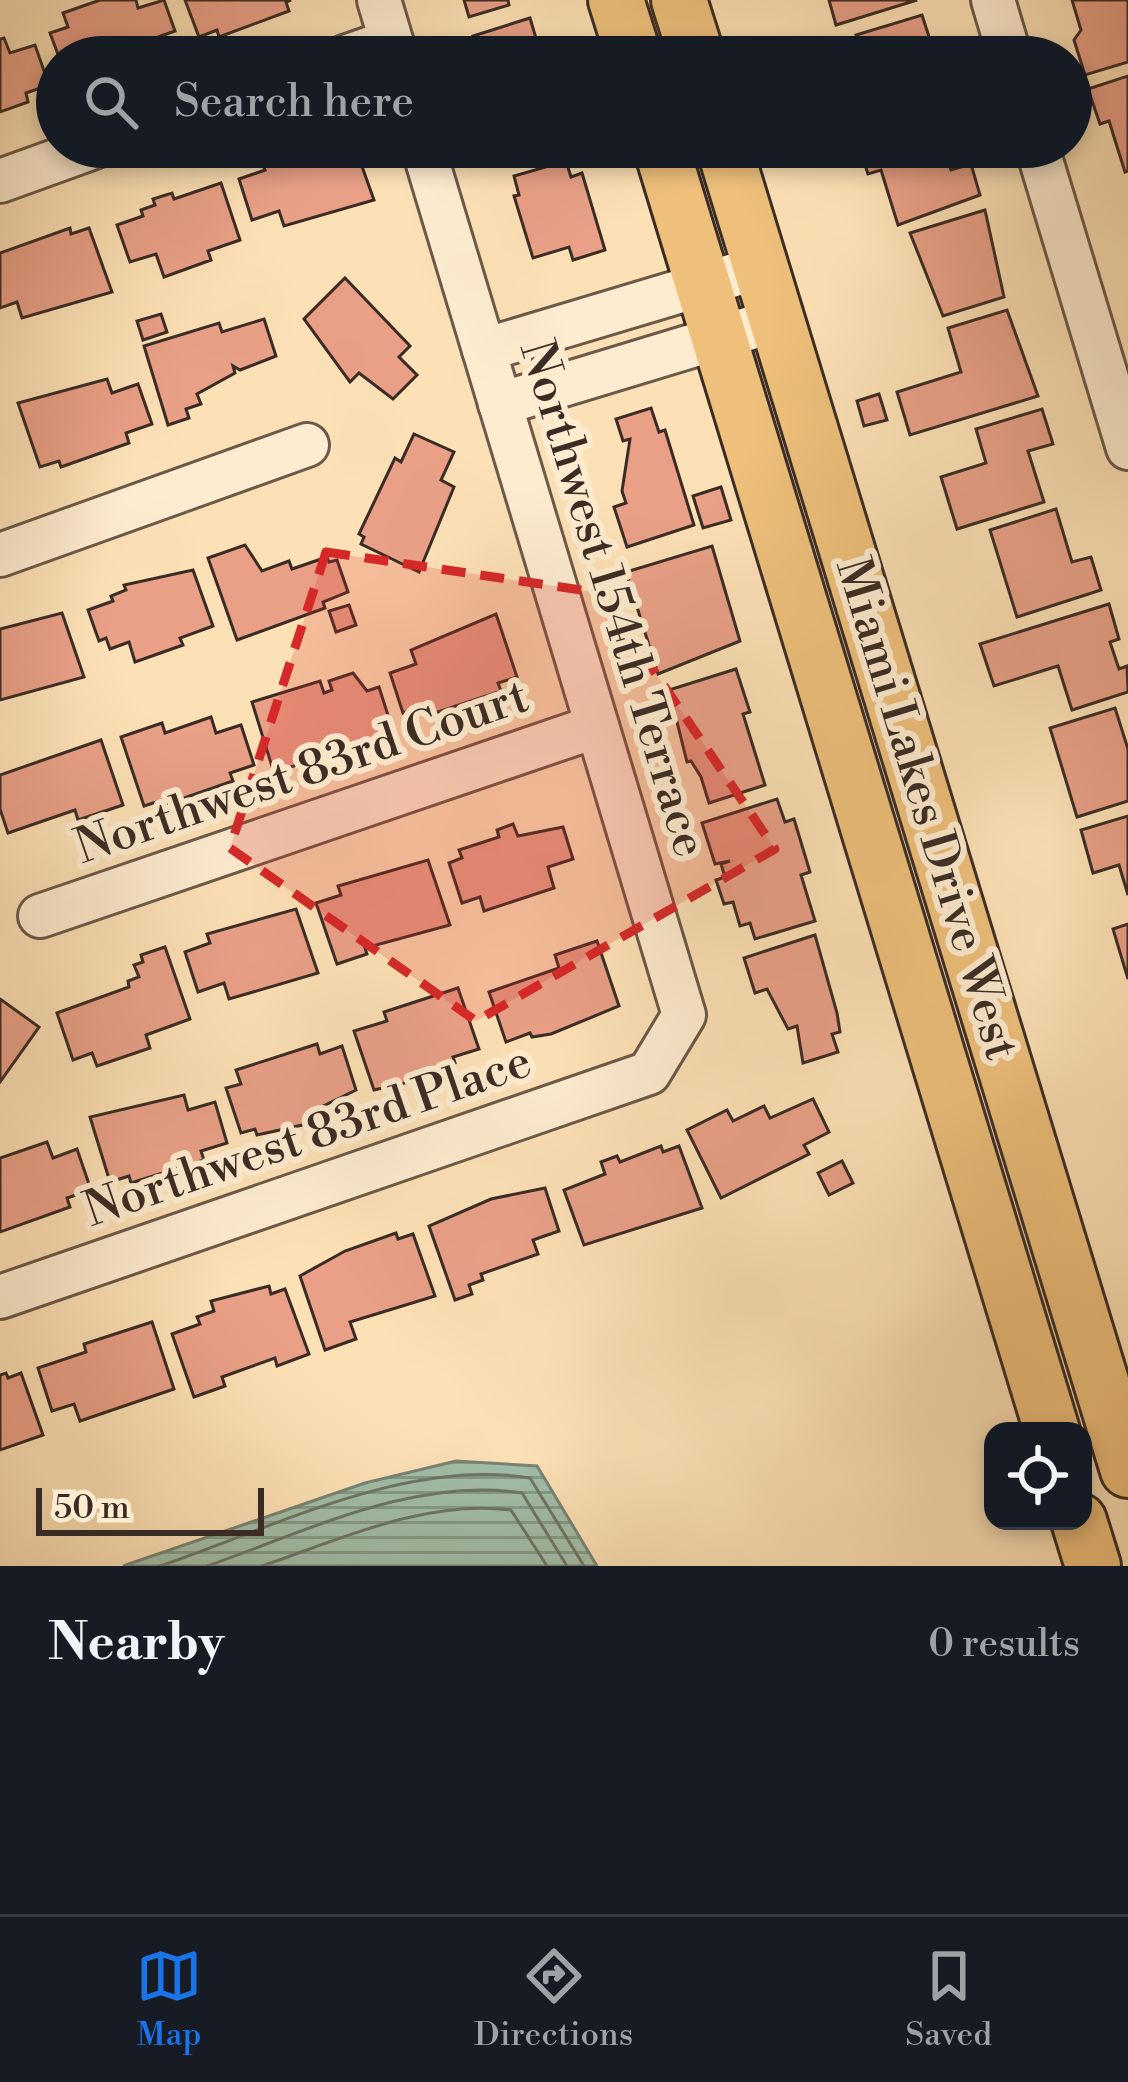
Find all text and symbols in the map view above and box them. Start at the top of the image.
search box [36,36,1092,168]
icon: search [78,69,144,135]
text: Search here [174,74,414,131]
street label: Northwest 154th Terrace [505,334,719,864]
street label: Miami Lakes Drive West [821,551,1031,1067]
street label: Northwest 83rd Court [68,667,536,879]
street label: Northwest 83rd Place [77,1032,539,1242]
map controls [984,1422,1092,1530]
button: locate [984,1422,1092,1530]
scale bar [36,1482,264,1535]
text: 50 m [54,1488,130,1529]
text: Nearby [48,1612,224,1676]
text: 0 results [928,1620,1080,1669]
tab: Map [136,1943,202,2056]
tab: Directions [474,1943,633,2056]
tab: Saved [905,1943,992,2056]

